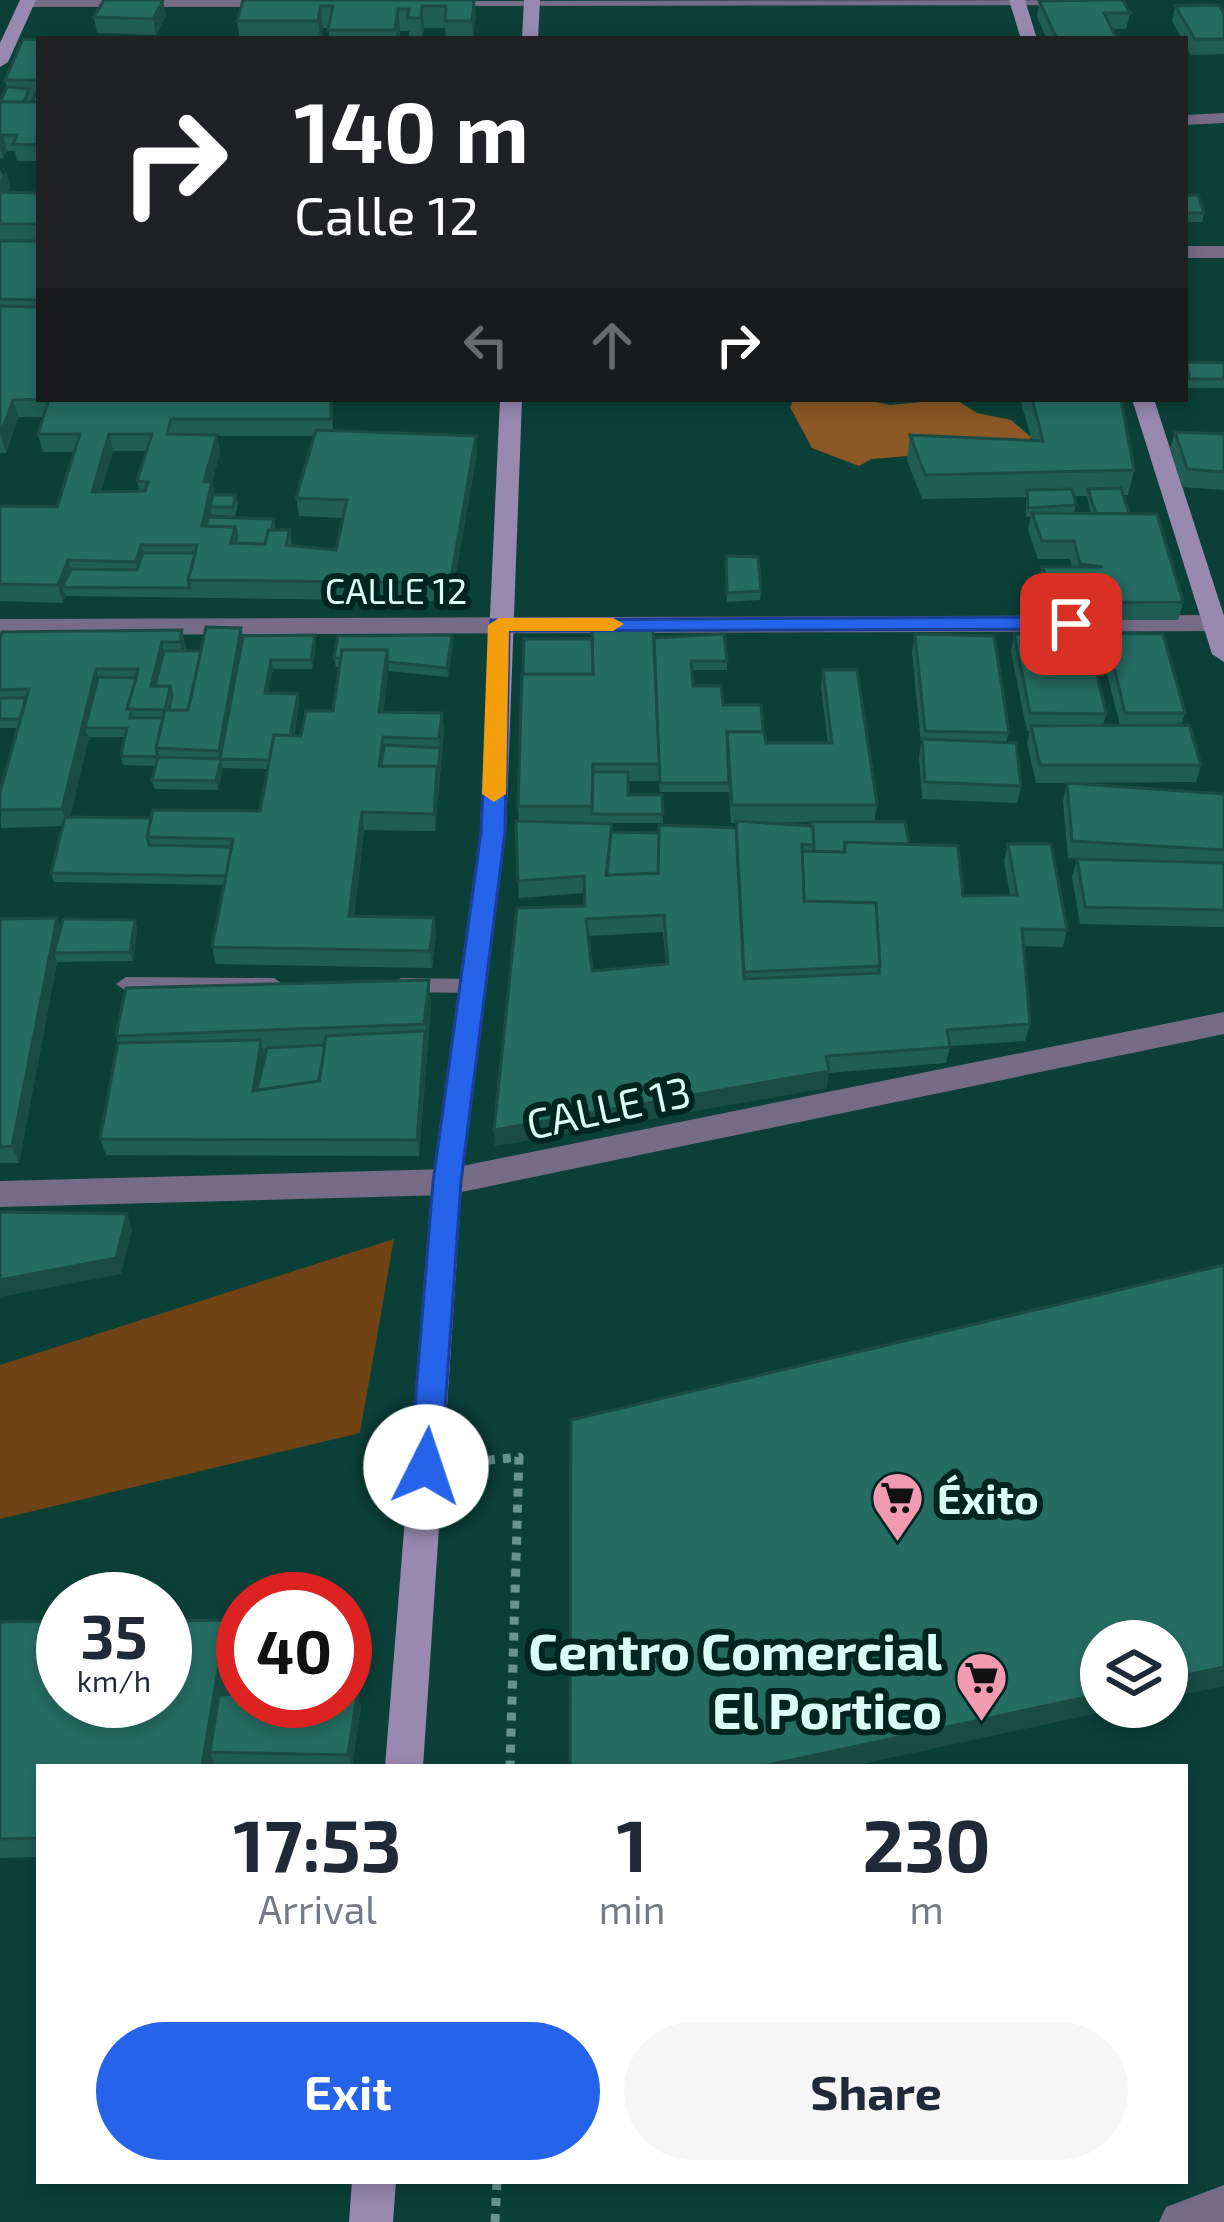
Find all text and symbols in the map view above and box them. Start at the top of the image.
text: 140 m [294,79,529,180]
icon: right [96,84,252,240]
text: Calle 12 [294,181,479,246]
icon: left [453,312,519,378]
icon: ahead [579,312,645,378]
icon: right [705,312,771,378]
street label: CALLE 12 [325,568,467,611]
pin [1020,573,1122,675]
icon: arrive [1038,591,1104,657]
street label: CALLE 13 [522,1064,694,1148]
position arrow [363,1404,489,1530]
supermarket icon: Éxito [870,1469,926,1543]
place label: Éxito [937,1472,1039,1522]
speed limit sign: 40 [216,1572,372,1728]
text: 35 [80,1599,148,1671]
place label: Centro Comercial El Portico [528,1619,942,1739]
map controls [1080,1620,1188,1728]
button: layers [1080,1620,1188,1728]
supermarket icon: Centro Comercial El Portico [953,1650,1009,1724]
text: km/h [77,1662,151,1698]
text: 17:53 [233,1800,402,1886]
text: 1 [616,1800,648,1886]
text: 230 [863,1800,991,1886]
text: Arrival [258,1885,377,1932]
text: min [599,1885,665,1932]
text: m [910,1885,944,1932]
button: Exit [96,2022,600,2160]
button: Share [624,2022,1128,2160]

